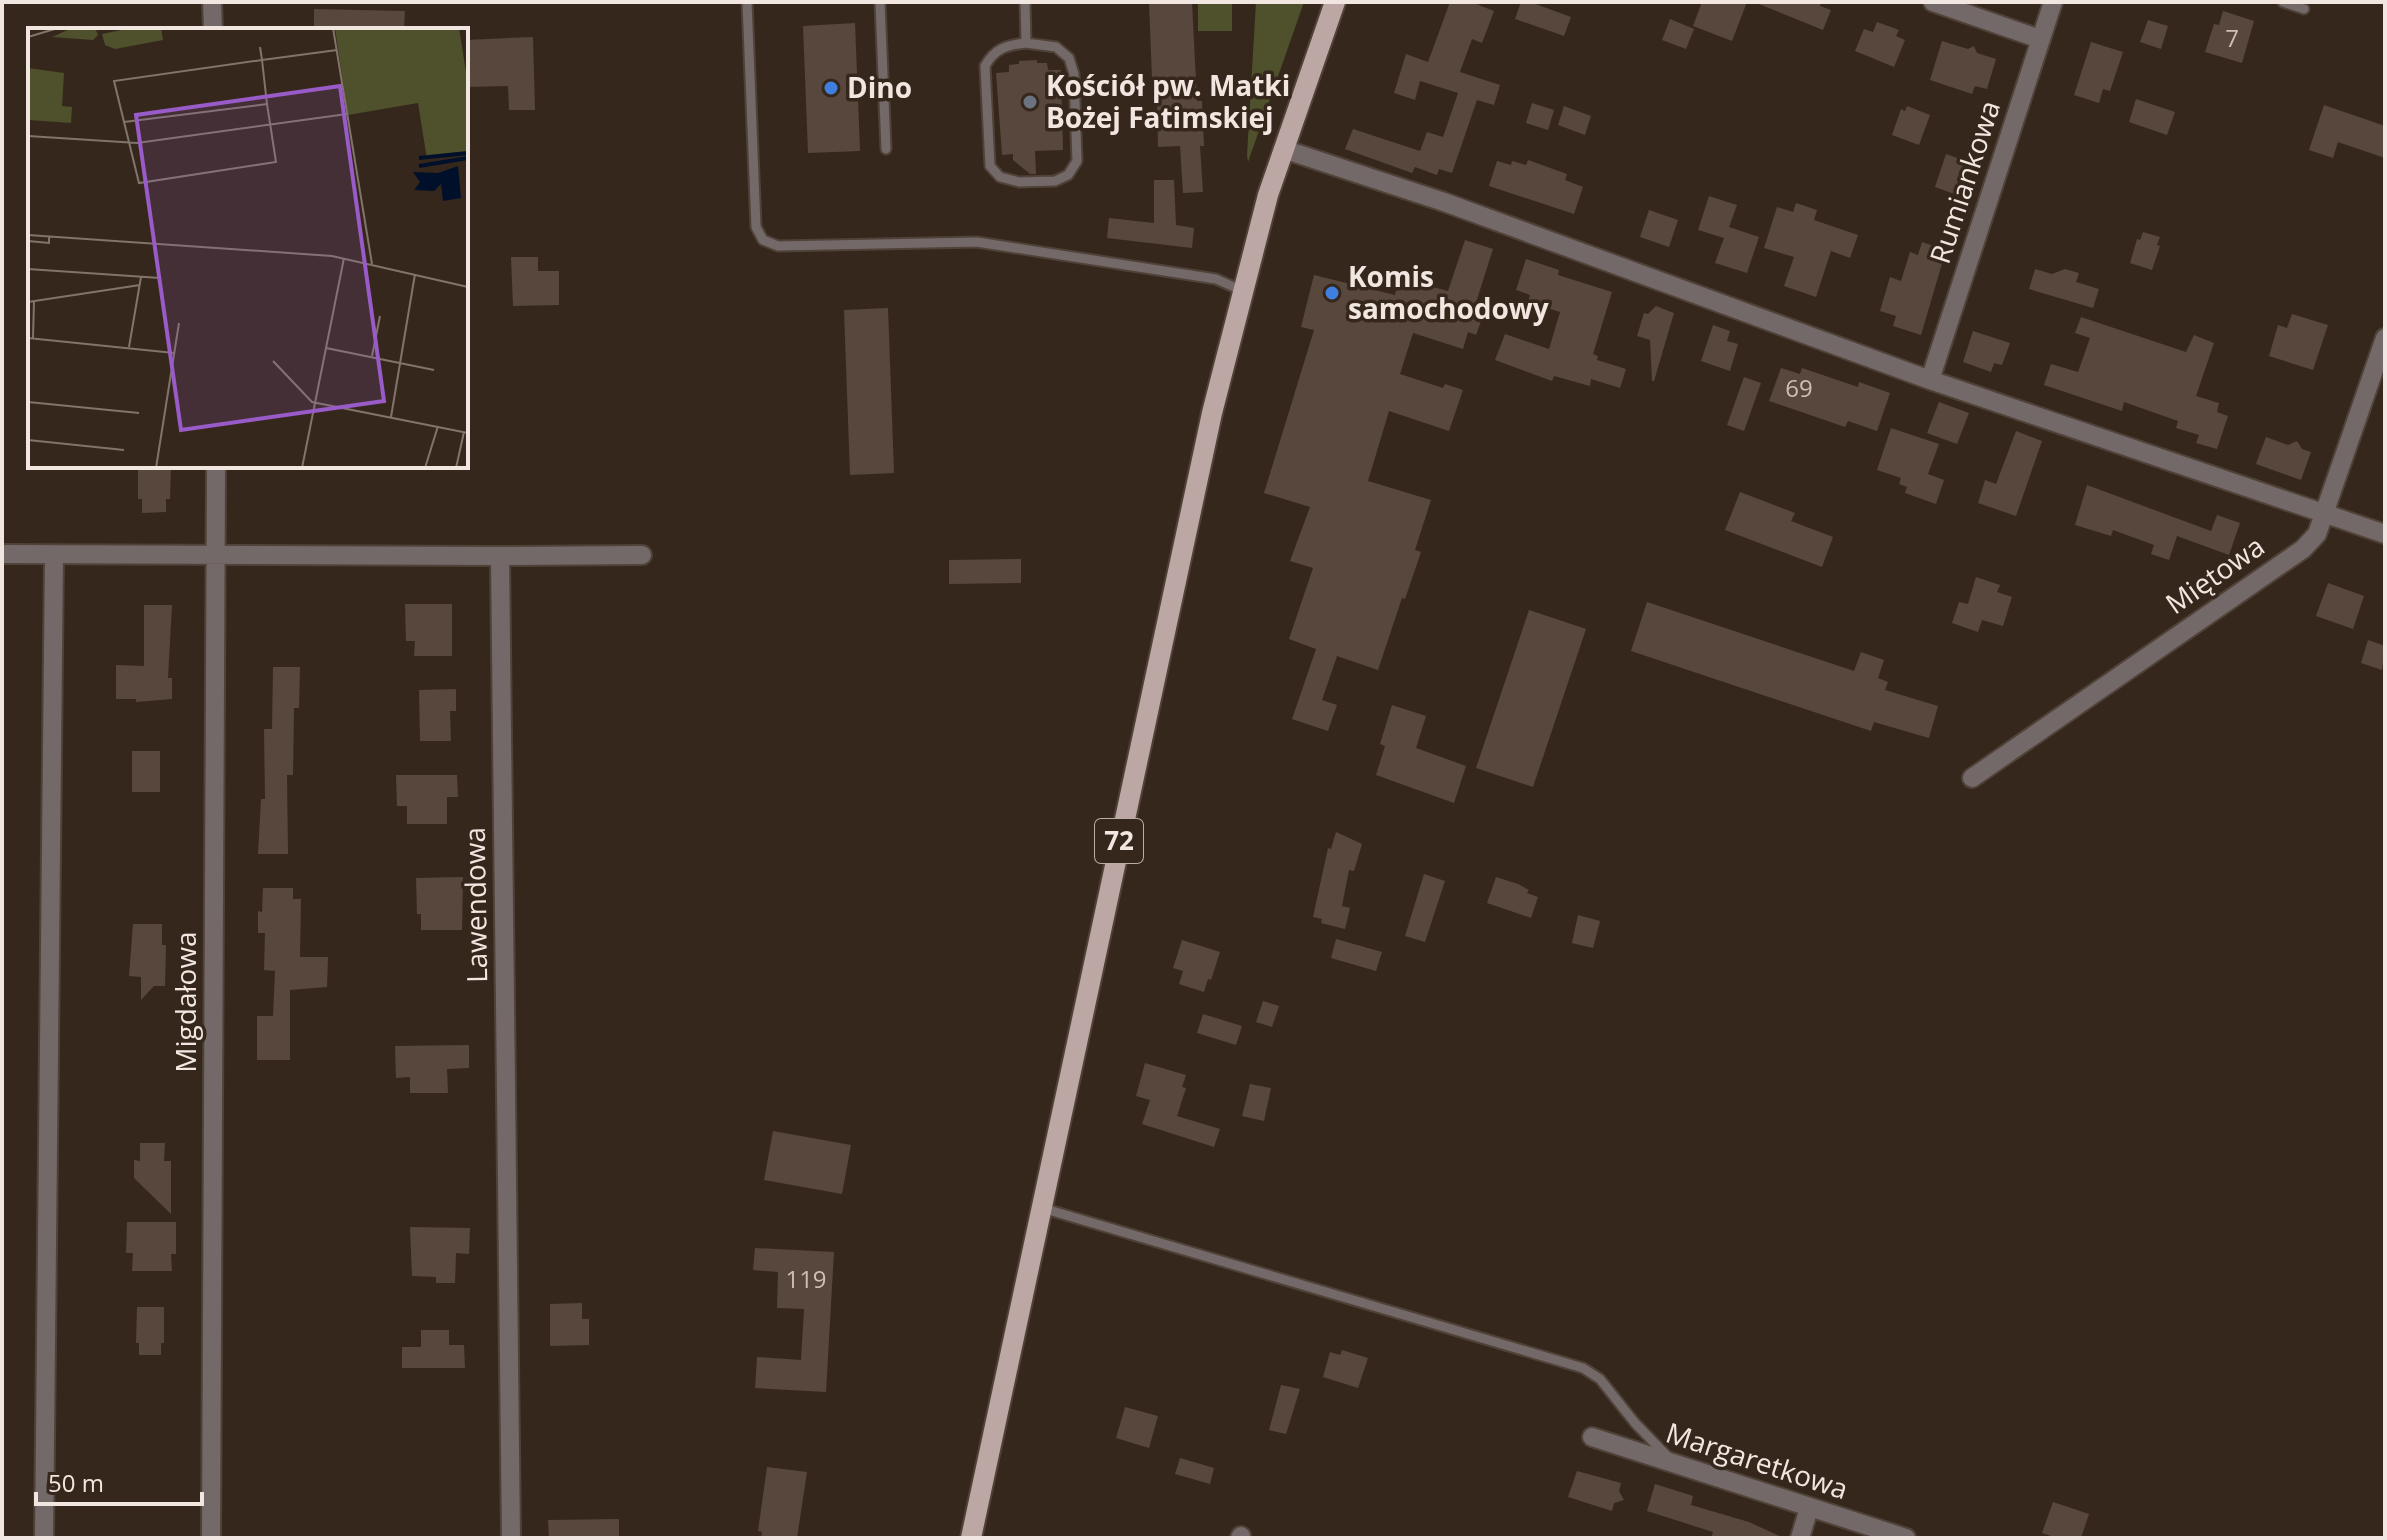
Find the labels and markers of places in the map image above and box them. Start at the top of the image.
place label: Kościół pw. Matki Bożej Fatimskiej [1046,66,1290,136]
place label: Dino [847,68,912,106]
marker: Dino [822,79,840,97]
marker: Kościół pw. Matki Bożej Fatimskiej [1021,93,1039,111]
place label: Komis samochodowy [1348,257,1549,327]
marker: Komis samochodowy [1323,284,1341,302]

